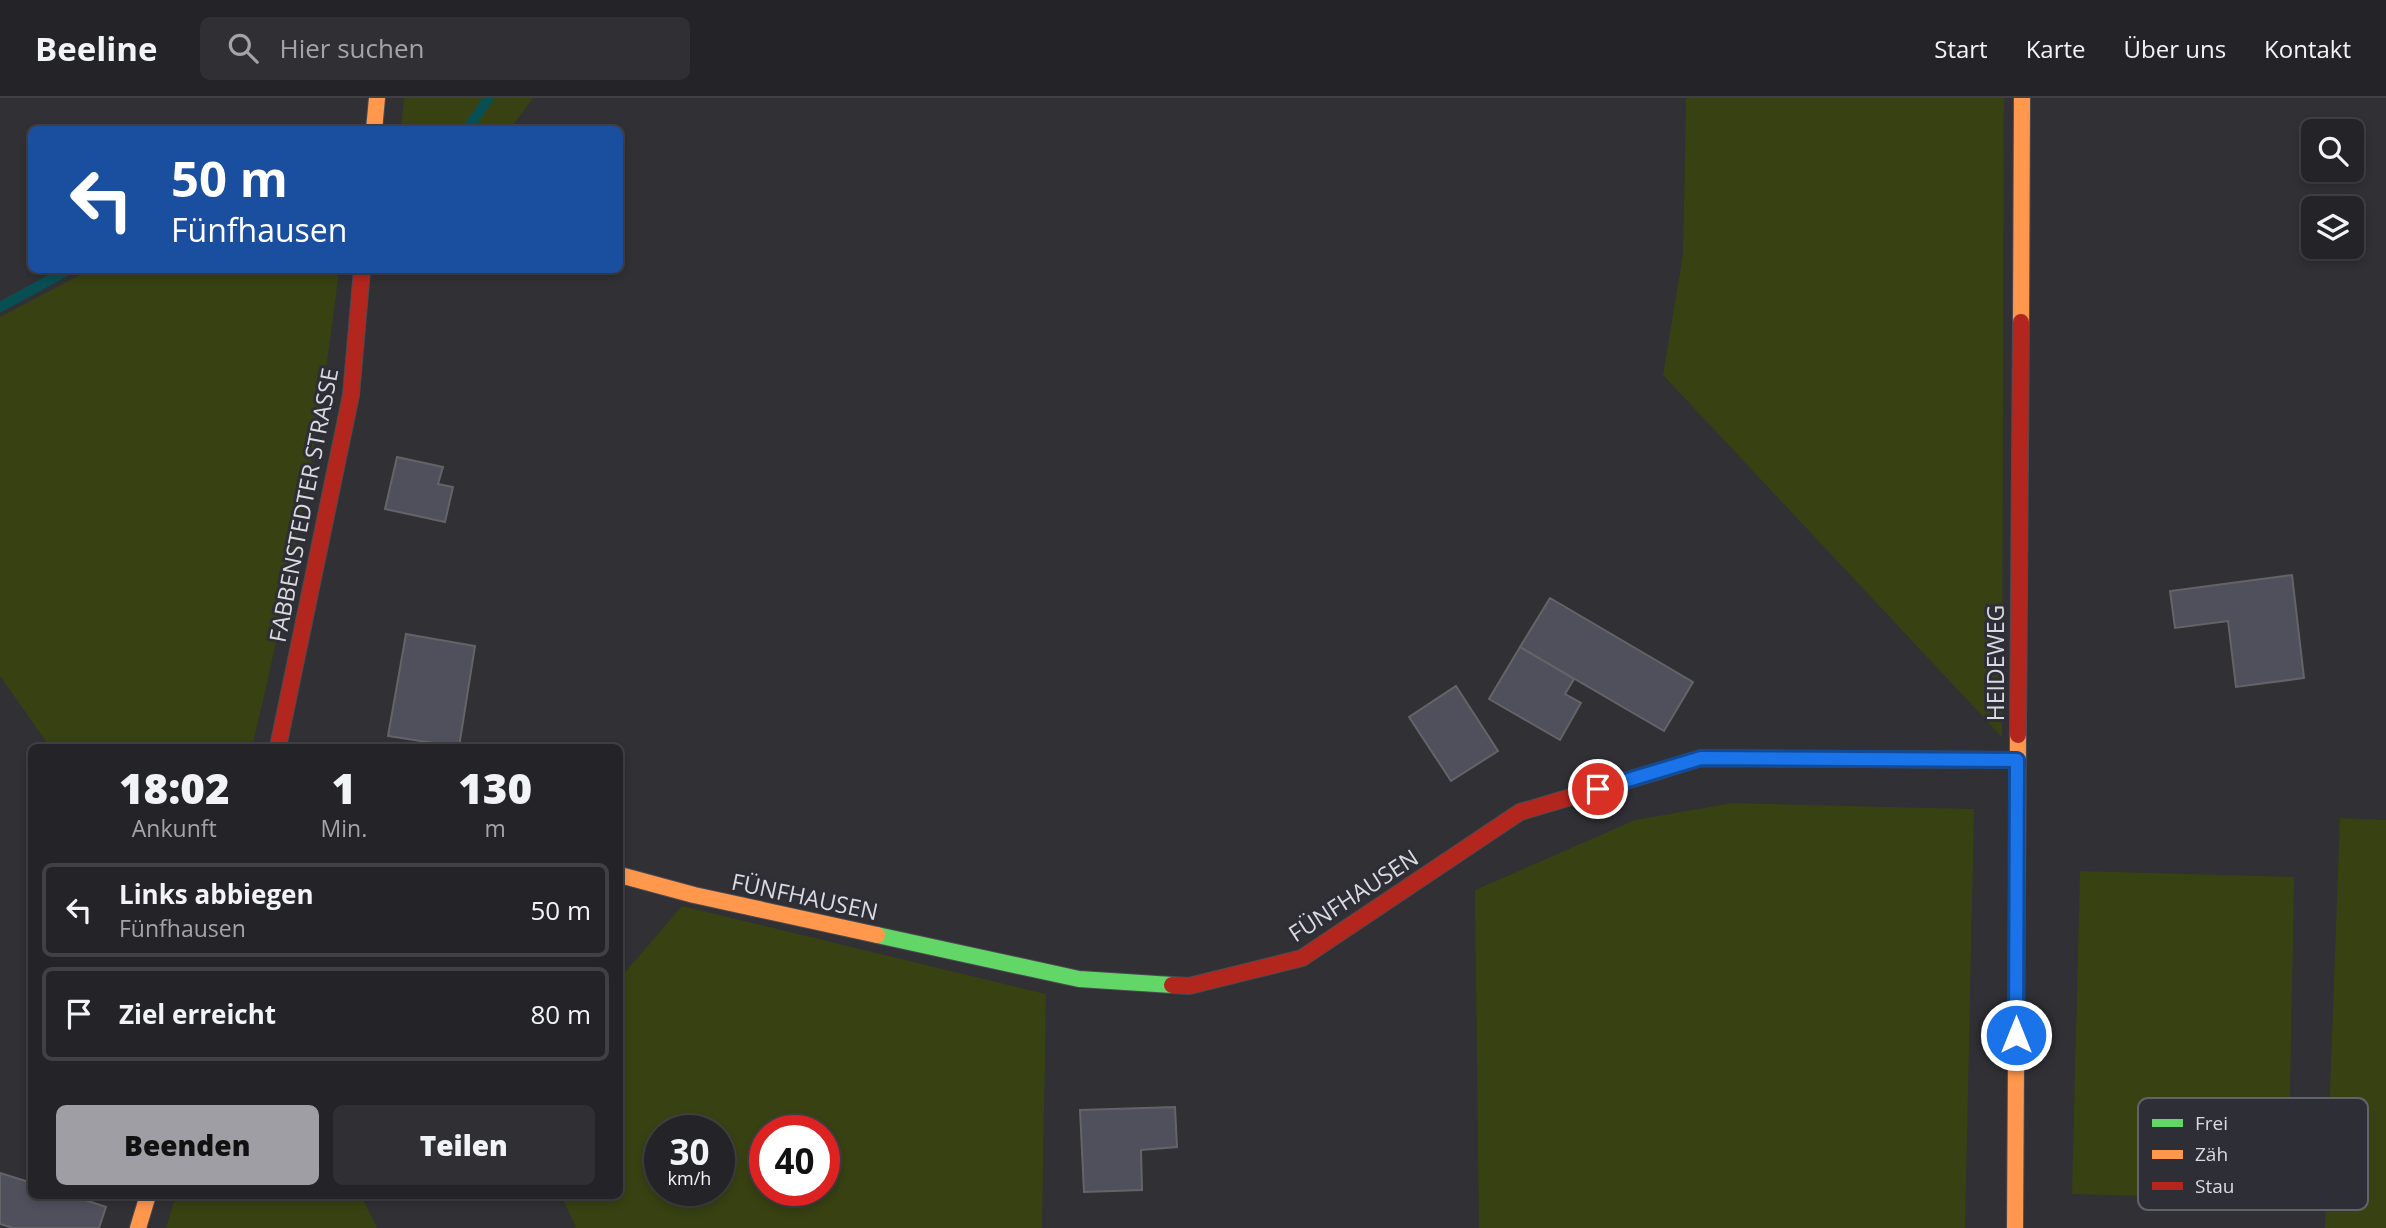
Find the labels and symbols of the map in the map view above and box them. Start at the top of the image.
street label: FABBENSTEDTER STRASSE [261,365,345,645]
street label: HEIDEWEG [1979,605,2011,721]
pin [1568,759,1628,819]
street label: FÜNFHAUSEN [1282,841,1424,949]
street label: FÜNFHAUSEN [729,865,881,927]
position arrow [1979,998,2053,1072]
legend [2138,1098,2368,1210]
text: Frei [2195,1110,2228,1136]
speed limit sign: 40 [749,1115,840,1206]
text: Zäh [2195,1141,2228,1167]
text: Stau [2195,1173,2234,1199]

